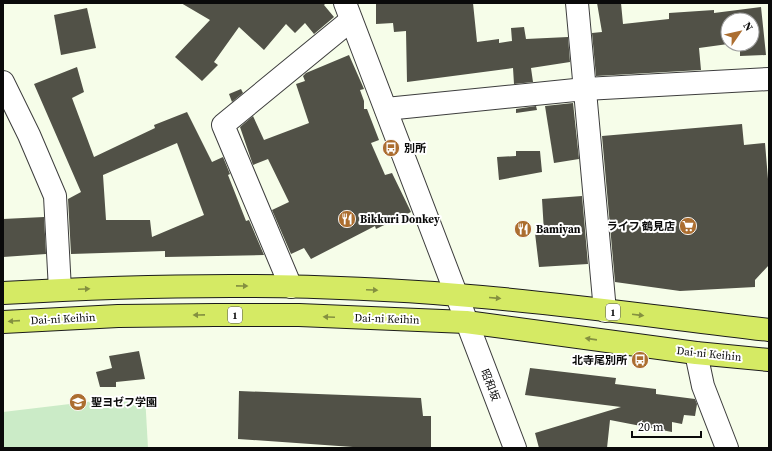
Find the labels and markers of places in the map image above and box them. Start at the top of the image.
bus stop icon: 別所 [381,138,401,158]
place label: 別所 [404,141,426,156]
restaurant icon: Bikkuri Donkey [337,209,357,229]
place label: Bikkuri Donkey [360,212,440,227]
supermarket icon: ライフ 鶴見店 [678,216,698,236]
restaurant icon: Bamiyan [513,219,533,239]
place label: ライフ 鶴見店 [607,219,675,234]
place label: Bamiyan [536,222,581,237]
bus stop icon: 北寺尾別所 [630,350,650,370]
place label: 北寺尾別所 [572,353,627,368]
school or university icon: 聖ヨゼフ学園 [68,392,88,412]
place label: 聖ヨゼフ学園 [91,395,157,410]

